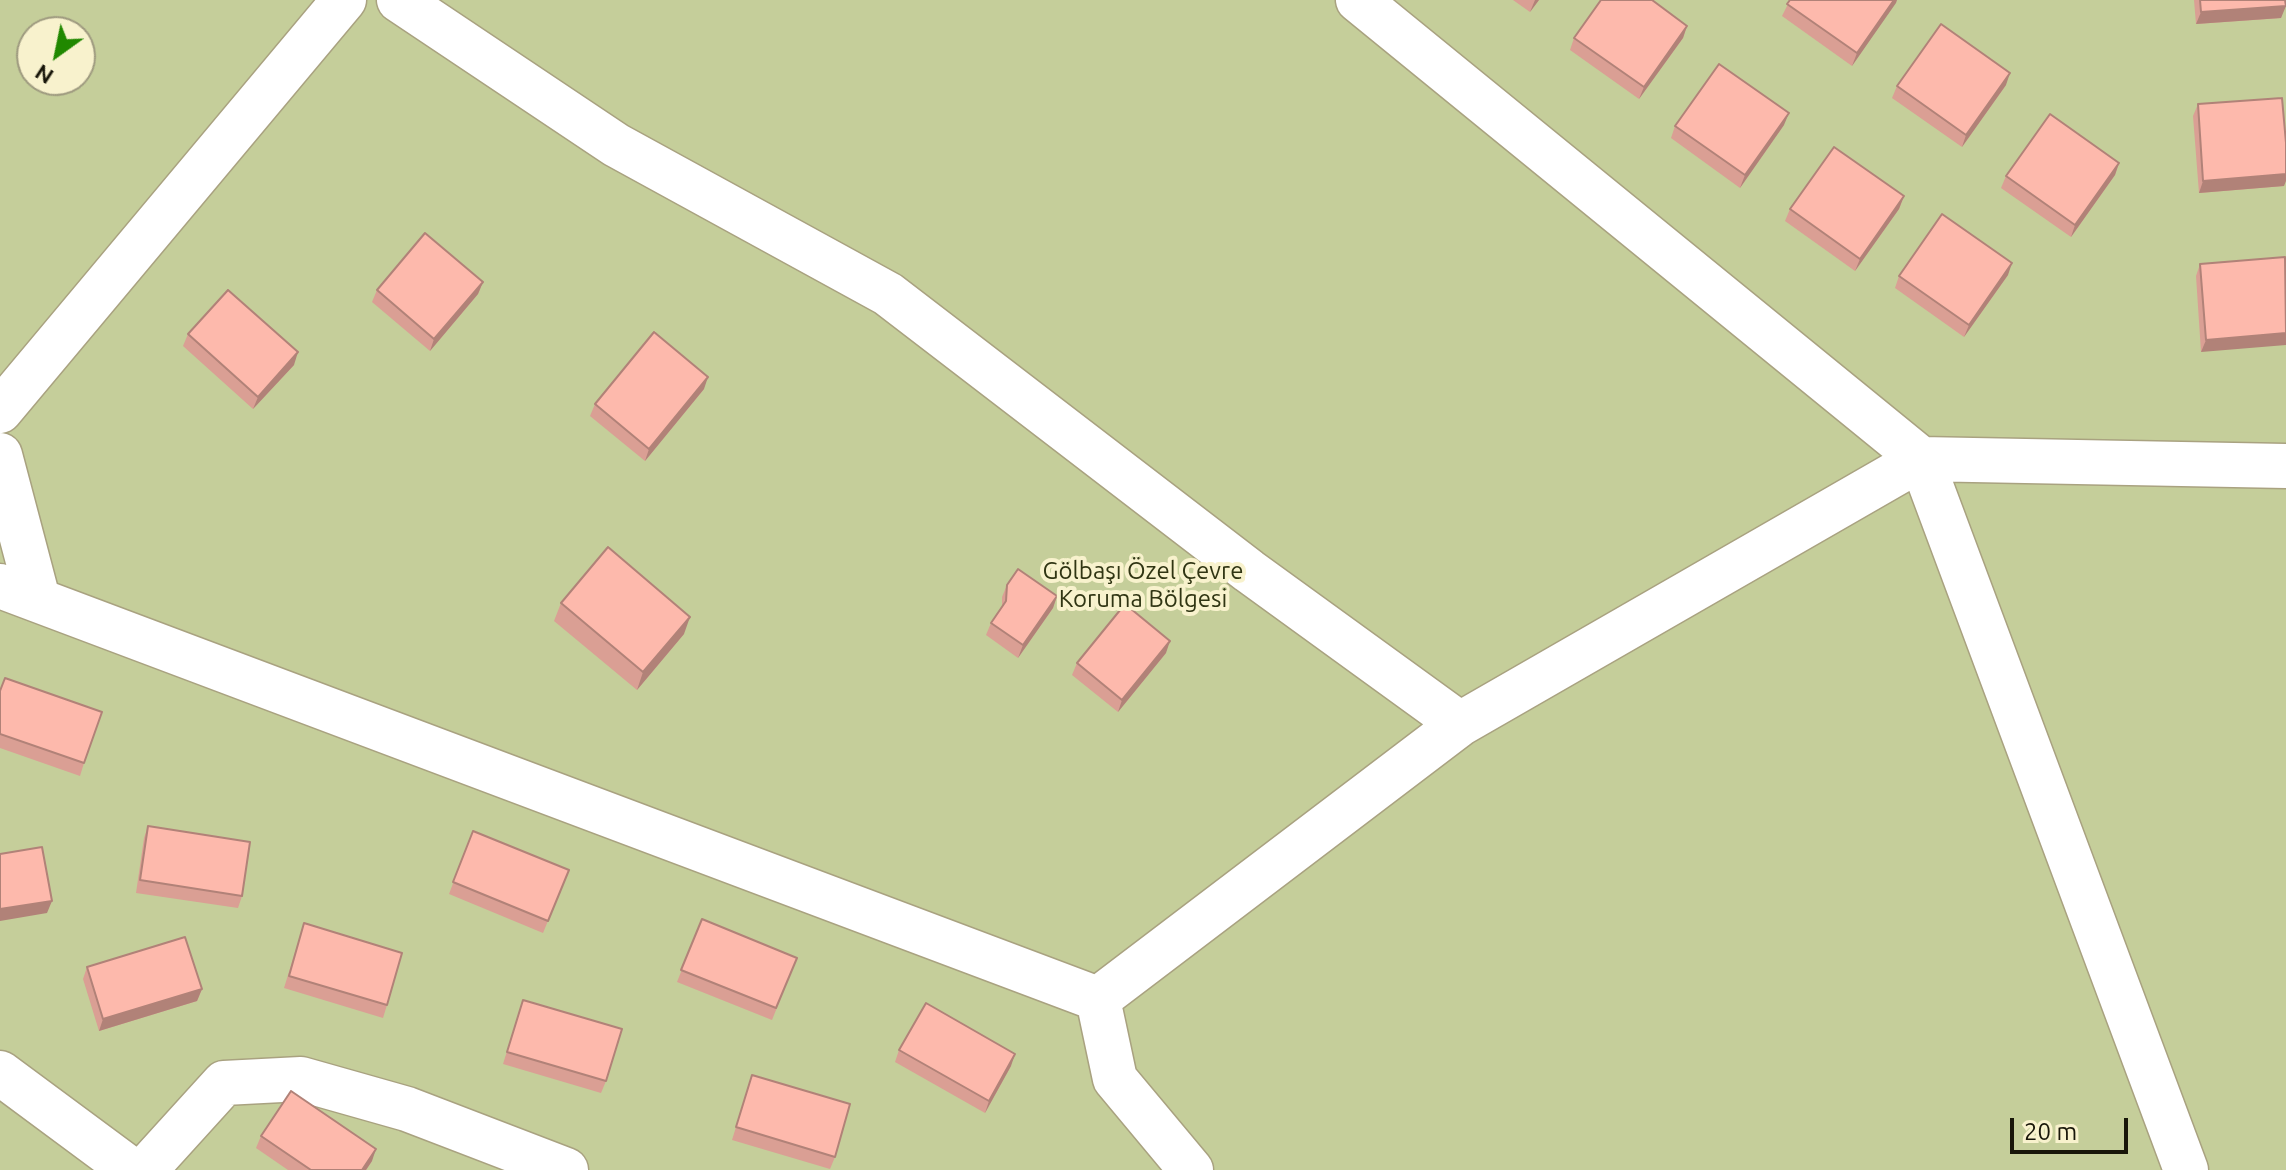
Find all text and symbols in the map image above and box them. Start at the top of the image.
north arrow [16,16,96,96]
text: N [30,60,57,90]
park label: Gölbaşı Özel Çevre Koruma Bölgesi [1043,557,1243,613]
scale bar [2014,1102,2132,1152]
text: 20 m [2024,1118,2077,1145]

